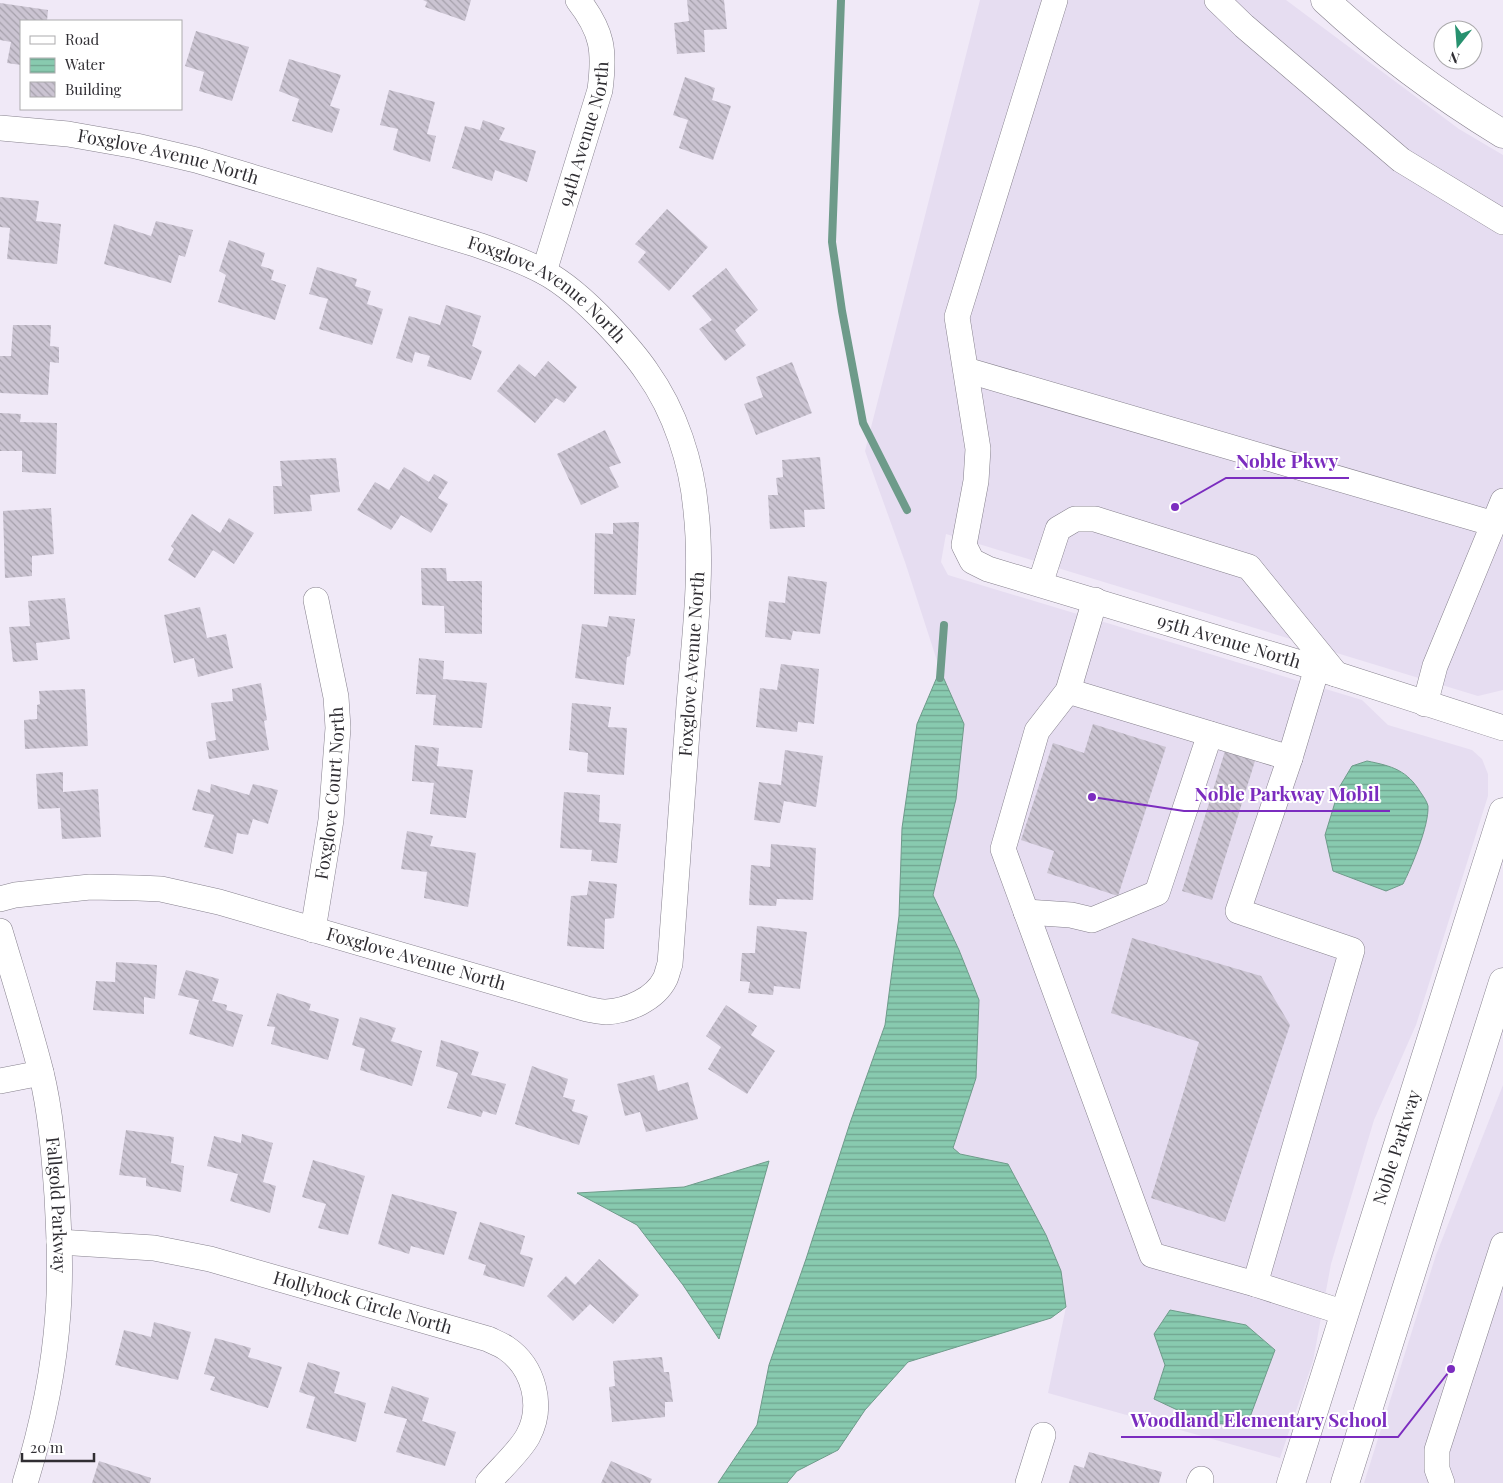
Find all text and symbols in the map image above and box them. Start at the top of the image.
legend [20,20,182,110]
north arrow [1433,20,1483,70]
text: Road [65,29,99,49]
text: N [1446,47,1462,68]
text: Water [64,54,105,74]
street label: 94th Avenue North [552,61,613,209]
text: Building [65,79,122,99]
street label: Foxglove Avenue North [76,123,262,189]
street label: Foxglove Avenue North [465,229,632,348]
callout: Noble Pkwy [1226,444,1349,478]
text: Noble Pkwy [1236,447,1338,473]
street label: Foxglove Avenue North [673,570,709,757]
street label: 95th Avenue North [1155,608,1304,674]
street label: Foxglove Court North [308,706,349,881]
callout: Noble Parkway Mobil [1184,777,1390,811]
text: Noble Parkway Mobil [1194,780,1380,806]
street label: Foxglove Avenue North [324,921,509,995]
street label: Noble Parkway [1367,1086,1426,1208]
street label: Fallgold Parkway [41,1135,73,1273]
street label: Hollyhock Circle North [271,1265,456,1339]
callout: Woodland Elementary School [1121,1403,1398,1437]
text: Woodland Elementary School [1129,1406,1388,1432]
scale bar [22,1430,95,1462]
text: 20 m [30,1437,64,1457]

